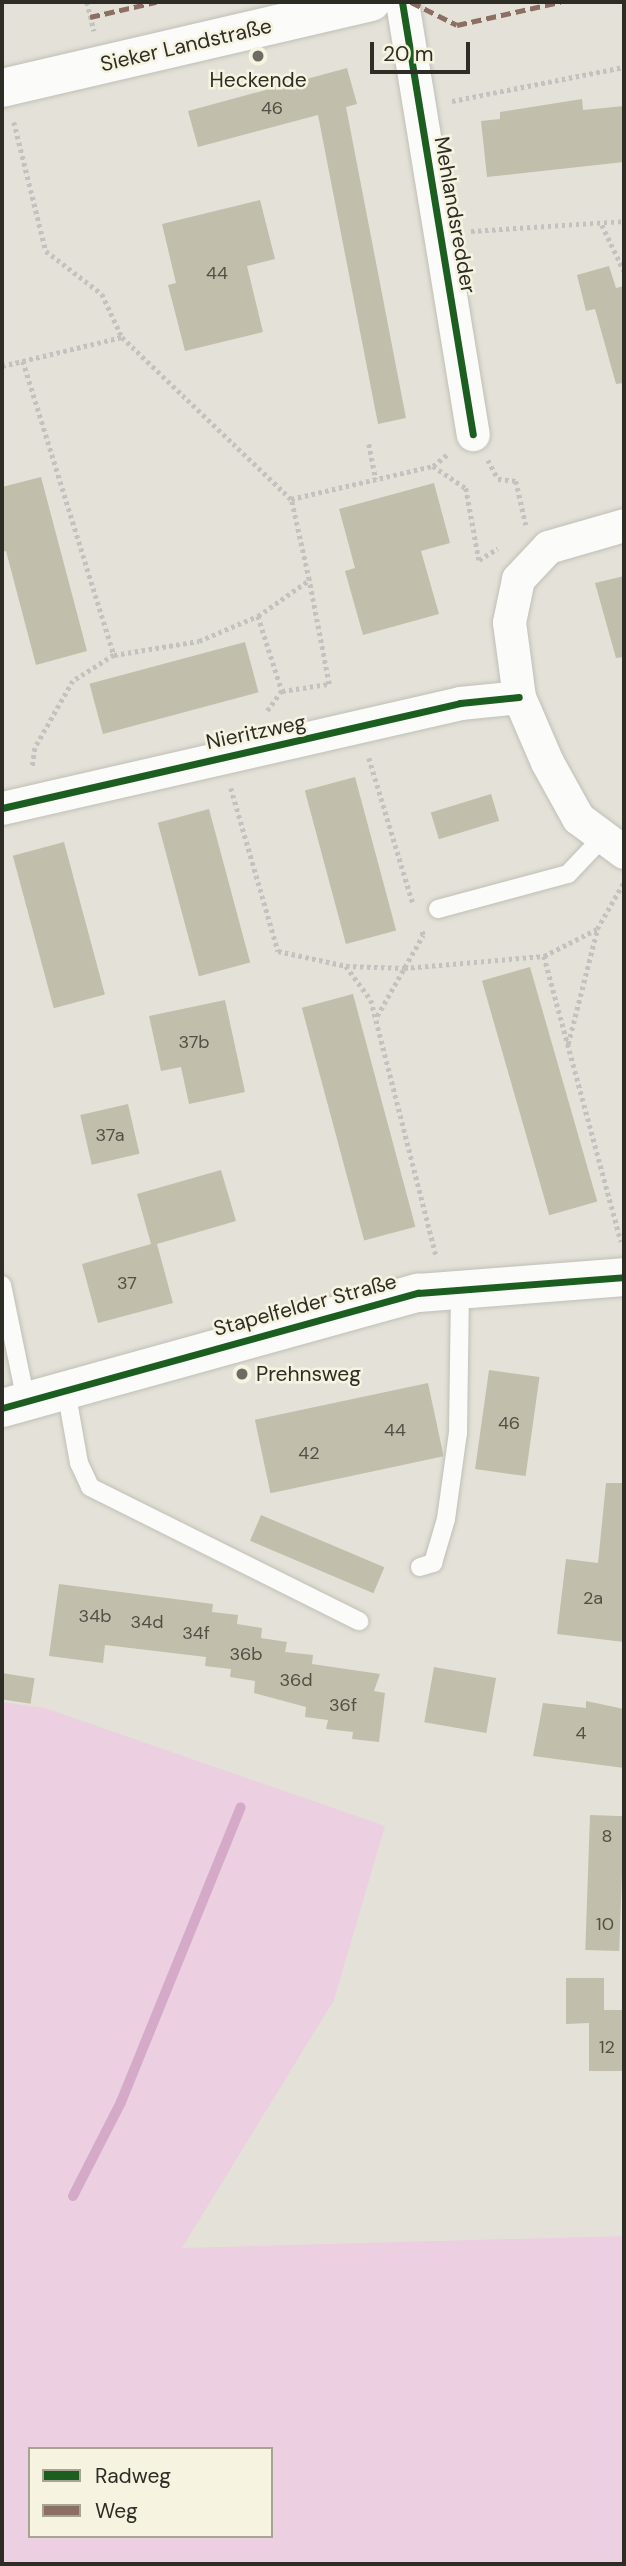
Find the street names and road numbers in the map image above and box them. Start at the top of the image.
street label: Sieker Landstraße [98,13,274,77]
street label: Mehlandsredder [429,135,481,295]
street label: Nieritzweg [204,709,308,755]
street label: Stapelfelder Straße [211,1268,399,1342]

